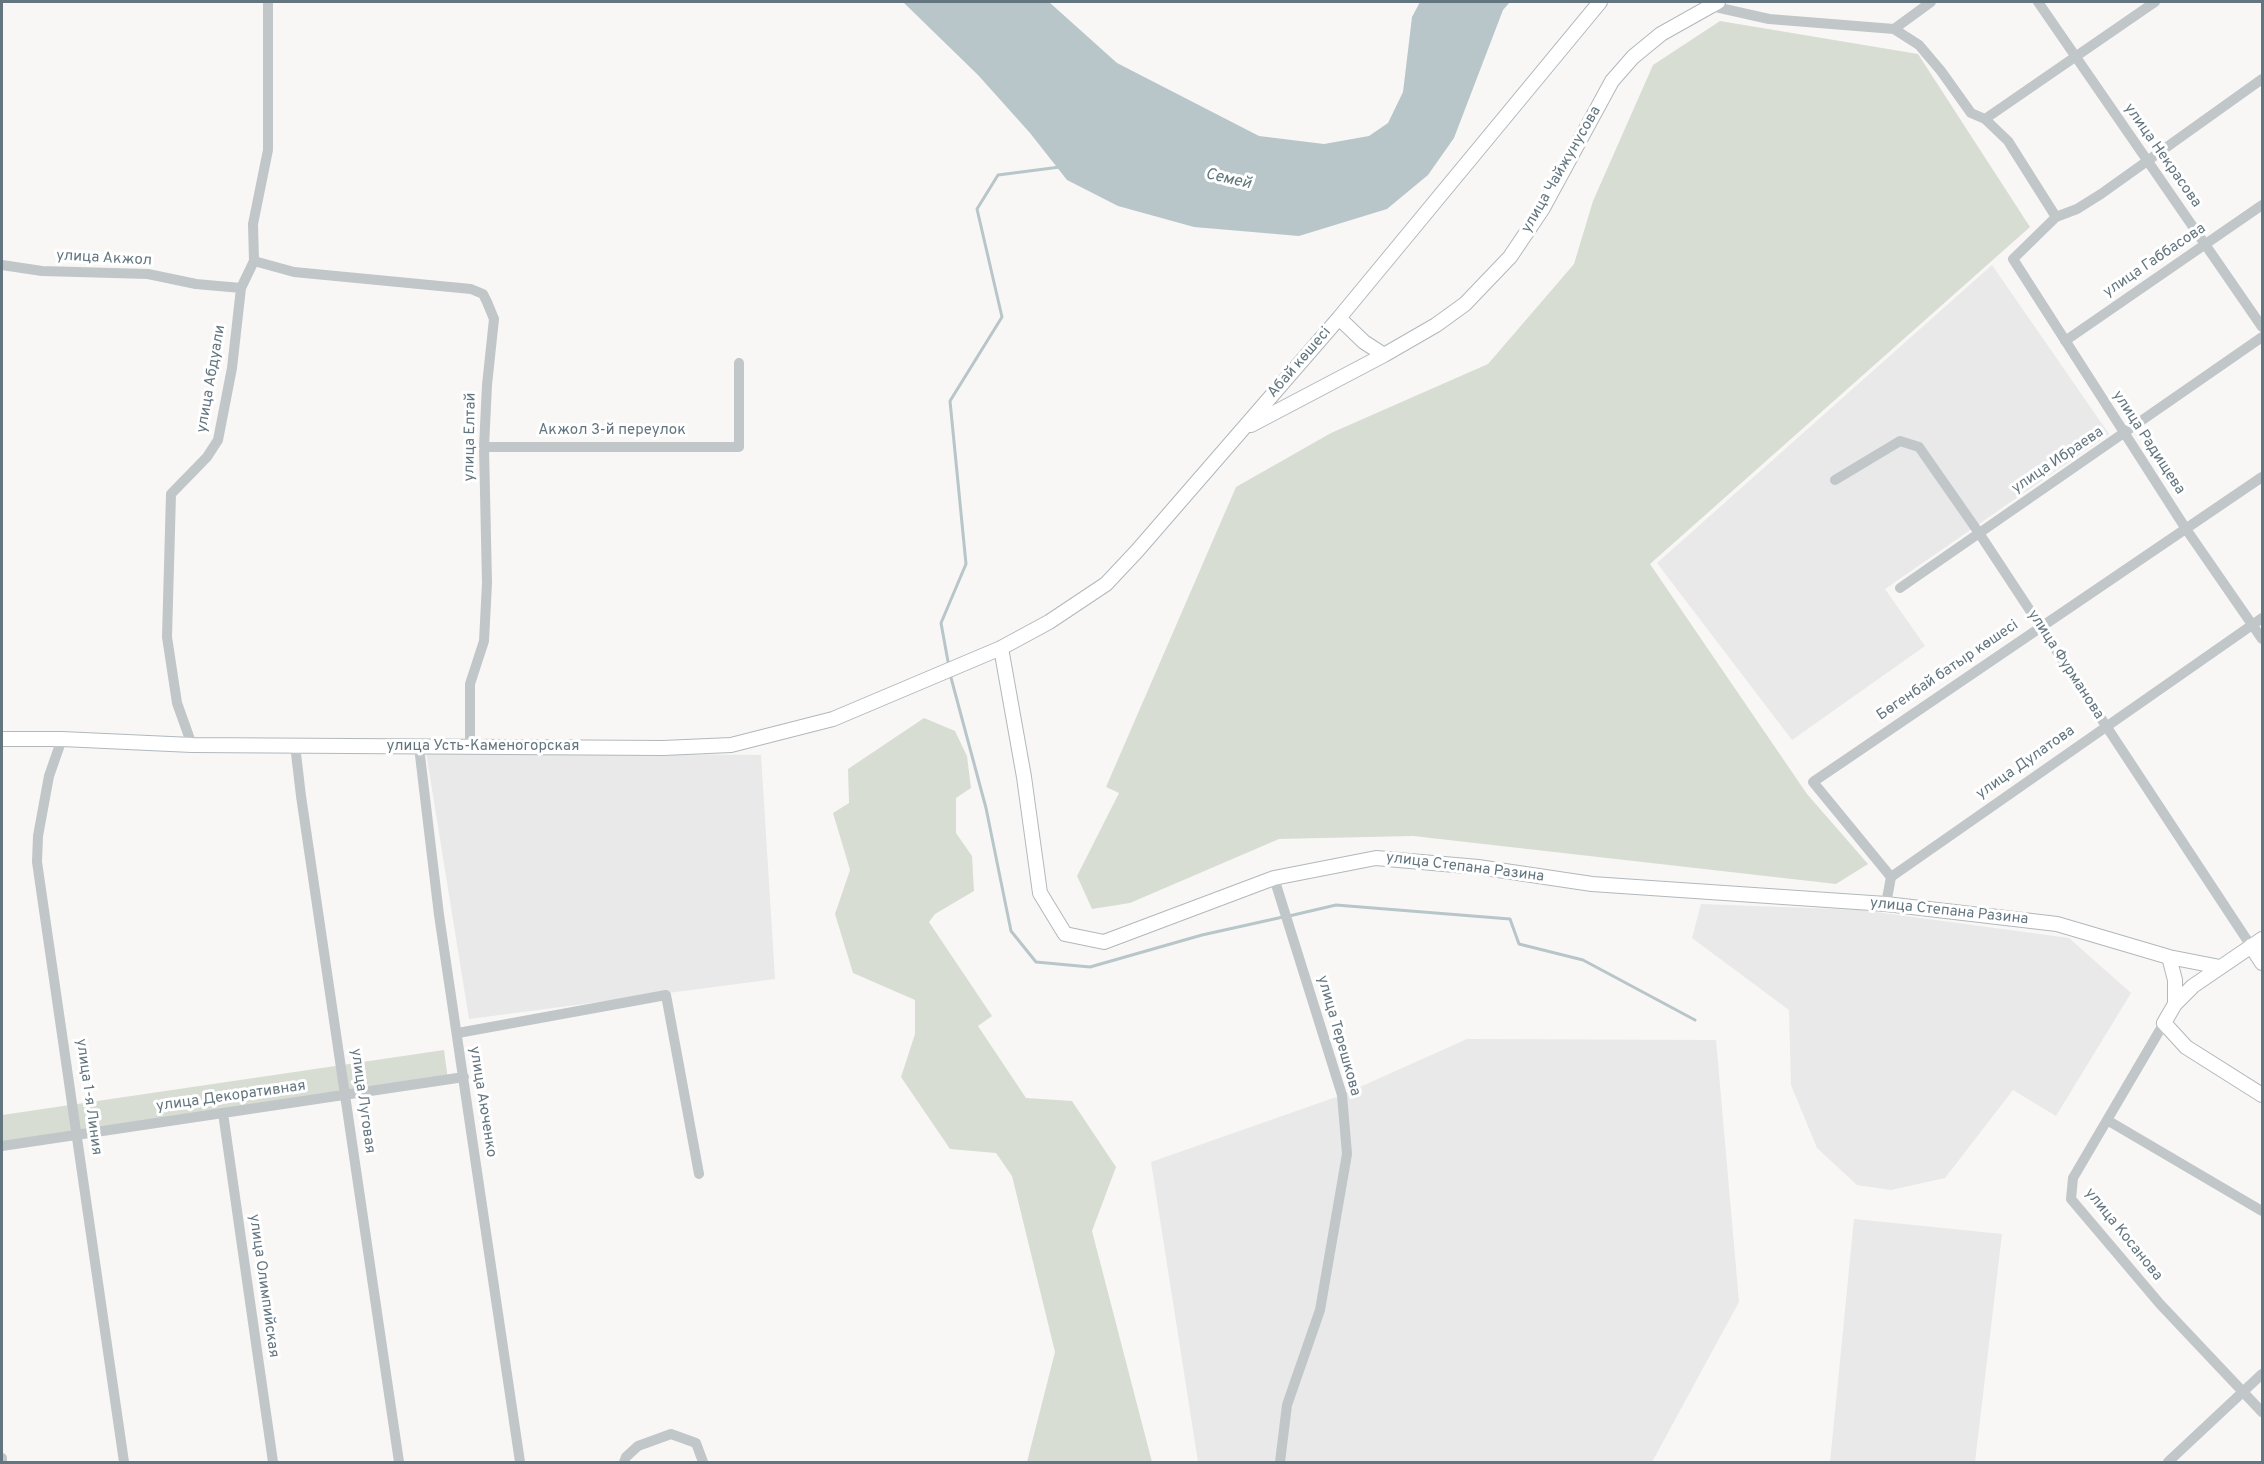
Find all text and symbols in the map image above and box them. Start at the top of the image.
street label: улица Некрасова [2119,100,2205,212]
street label: улица Чайжунусова [1518,103,1606,237]
water label: Семей [1203,165,1253,195]
street label: улица Габбасова [2100,220,2210,302]
street label: улица Акжол [56,248,152,270]
street label: улица Абдуали [194,324,230,434]
street label: Абай көшесі [1264,324,1336,402]
street label: улица Радищева [2108,388,2188,498]
street label: улица Елтай [461,393,481,481]
street label: Акжол 3-й переулок [538,422,686,440]
street label: улица Ибраева [2009,424,2107,498]
street label: улица Фурманова [2023,607,2107,723]
street label: Бөгенбай батыр көшесі [1874,617,2022,725]
street label: улица Дулатова [1973,722,2079,804]
street label: улица Усть-Каменогорская [387,738,579,756]
street label: улица Степана Разина [1385,849,1545,887]
street label: улица Степана Разина [1869,895,2029,929]
street label: улица Терешкова [1312,974,1364,1098]
street label: улица 1-я Линия [71,1038,105,1156]
street label: улица Аюченко [464,1045,500,1159]
street label: улица Луговая [346,1047,378,1155]
street label: улица Декоративная [155,1078,307,1116]
street label: улица Косанова [2080,1185,2166,1285]
street label: улица Олимпийская [244,1213,282,1359]

